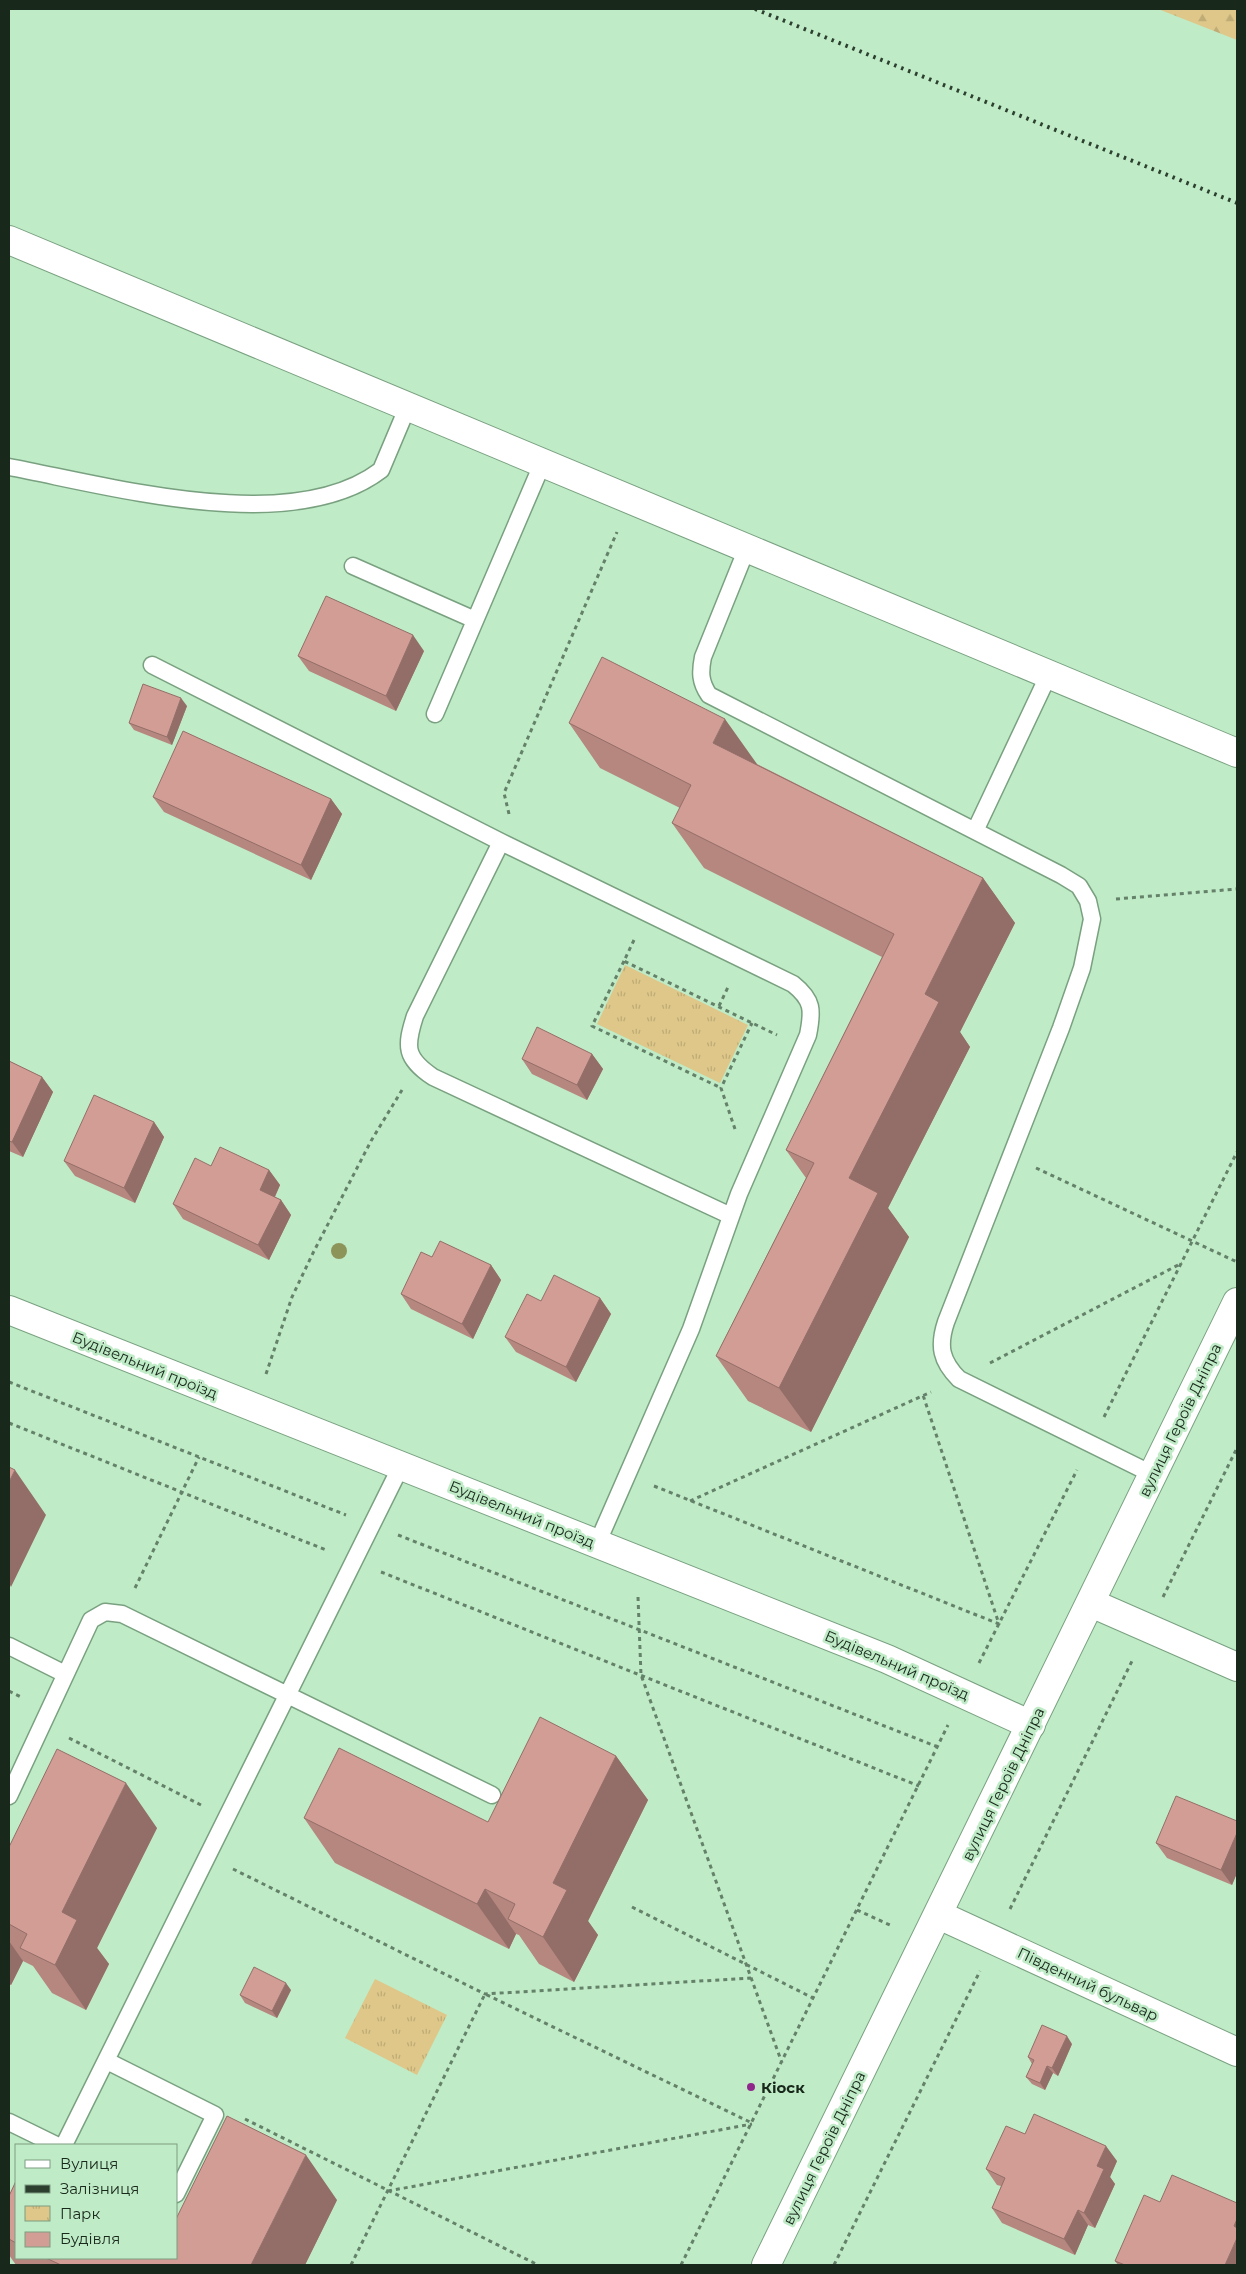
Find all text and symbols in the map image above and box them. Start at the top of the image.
street label: Будівельний проїзд [70,1327,221,1403]
street label: вулиця Героїв Дніпра [1135,1340,1225,1500]
street label: Будівельний проїзд [447,1476,598,1552]
street label: Будівельний проїзд [822,1626,972,1704]
street label: вулиця Героїв Дніпра [958,1704,1048,1864]
street label: Південний бульвар [1015,1943,1161,2025]
street label: вулиця Героїв Дніпра [779,2068,869,2228]
place label: Кіоск [761,2078,805,2097]
marker: Кіоск [745,2081,757,2093]
legend [15,2144,178,2259]
text: Вулиця [60,2154,118,2173]
text: Залізниця [60,2179,139,2198]
text: Парк [60,2204,100,2223]
text: Будівля [60,2229,120,2248]

